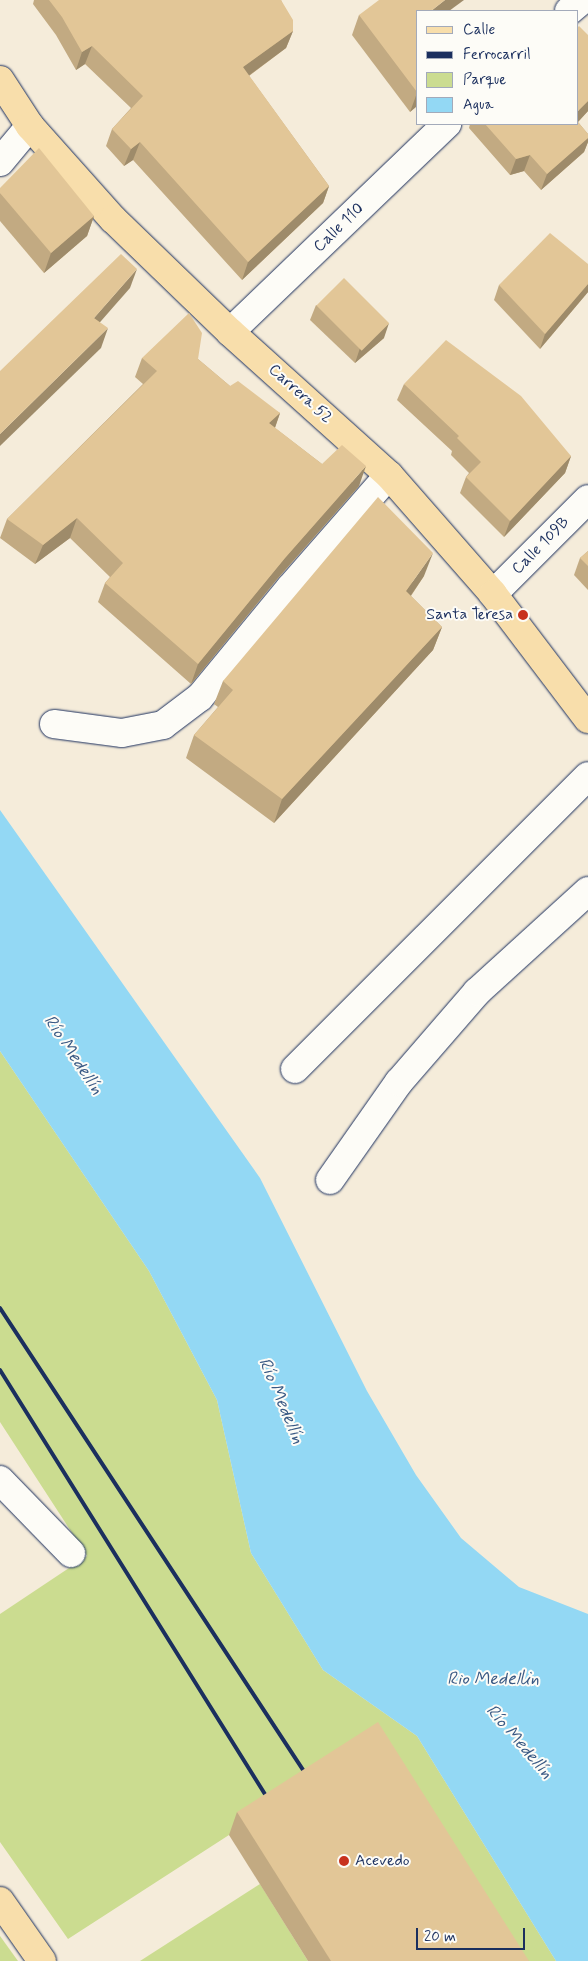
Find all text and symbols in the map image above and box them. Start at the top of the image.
legend [416,10,578,125]
text: Calle [463,20,495,40]
text: Ferrocarril [463,45,531,65]
text: Parque [463,70,506,90]
text: Agua [463,95,494,115]
street label: Calle 110 [310,199,368,257]
street label: Carrera 52 [264,360,336,428]
street label: Calle 109B [508,513,574,579]
place label: Santa Teresa [424,605,513,625]
marker: Santa Teresa [517,609,529,621]
water label: Río Medellín [38,1011,108,1099]
water label: Río Medellín [253,1354,309,1448]
water label: Rio Medellin [447,1668,539,1690]
water label: Río Medellín [481,1700,557,1784]
place label: Acevedo [355,1851,410,1871]
marker: Acevedo [337,1854,351,1868]
scale bar [418,1918,527,1950]
text: 20 m [424,1927,456,1947]

